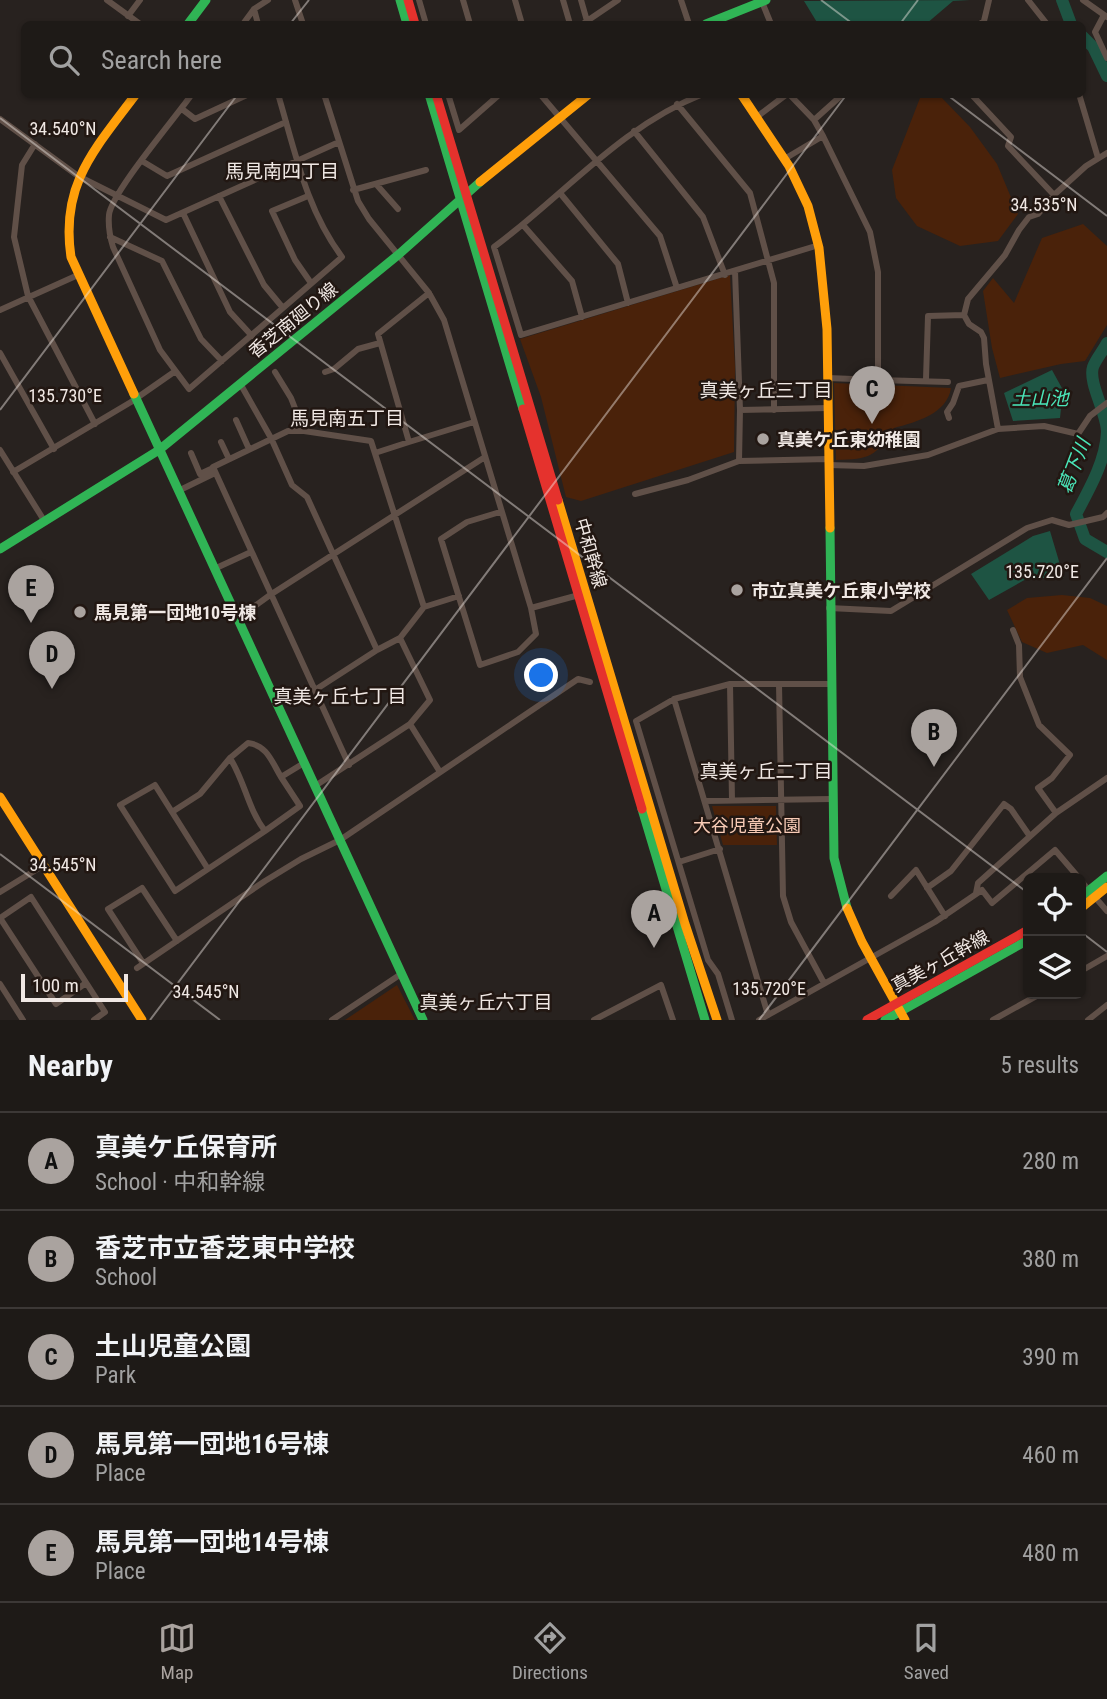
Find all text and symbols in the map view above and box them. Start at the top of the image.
search box [21,21,1086,98]
icon: search [45,41,83,79]
text: Search here [101,45,222,75]
text: 34.540°N [29,118,97,139]
district label: 馬見南四丁目 [225,160,339,183]
text: 34.535°N [1010,194,1078,215]
street label: 香芝南廻り線 [244,278,342,362]
pin: C [849,366,895,424]
district label: 真美ヶ丘三丁目 [699,379,833,402]
text: 135.730°E [28,385,102,406]
water label: 土山池 [1011,387,1070,410]
district label: 馬見南五丁目 [290,407,404,430]
place label: 真美ケ丘東幼稚園 [777,429,921,450]
marker: 真美ケ丘東幼稚園 [755,431,771,447]
water label: 葛下川 [1053,433,1096,497]
street label: 中和幹線 [571,516,611,590]
text: 135.720°E [1005,561,1079,582]
pin: E [8,565,54,623]
place label: 市立真美ケ丘東小学校 [751,580,931,601]
marker: 市立真美ケ丘東小学校 [729,582,745,598]
place label: 馬見第一団地10号棟 [94,602,256,623]
marker: 馬見第一団地10号棟 [72,604,88,620]
pin: D [29,631,75,689]
your location [524,658,558,692]
district label: 真美ヶ丘七丁目 [273,685,407,708]
pin: B [911,709,957,767]
district label: 真美ヶ丘二丁目 [699,760,833,783]
park label: 大谷児童公園 [693,815,801,836]
text: 34.545°N [29,854,97,875]
map controls [1023,873,1086,999]
button: locate [1023,873,1086,936]
pin: A [631,890,677,948]
street label: 真美ヶ丘幹線 [888,926,992,996]
button: layers [1023,936,1086,999]
scale bar [21,971,128,1003]
text: 100 m [32,974,79,997]
text: 135.720°E [732,978,806,999]
text: 34.545°N [172,981,240,1002]
district label: 真美ヶ丘六丁目 [419,991,553,1014]
text: Nearby [28,1048,113,1083]
text: 5 results [1001,1052,1079,1079]
text: 真美ケ丘保育所 [95,1132,277,1162]
text: A [44,1148,58,1175]
text: 280 m [1022,1148,1079,1175]
text: School · 中和幹線 [95,1169,265,1196]
text: 香芝市立香芝東中学校 [95,1233,355,1263]
text: B [45,1246,57,1273]
text: 380 m [1022,1246,1079,1273]
text: School [95,1264,157,1291]
text: 土山児童公園 [95,1331,251,1361]
text: C [44,1344,58,1371]
text: 390 m [1022,1344,1079,1371]
text: Park [95,1362,136,1389]
text: 馬見第一団地16号棟 [95,1429,329,1459]
text: D [45,1442,58,1469]
text: 460 m [1022,1442,1079,1469]
text: Place [95,1460,145,1487]
text: 馬見第一団地14号棟 [95,1527,329,1557]
text: E [45,1540,57,1567]
text: 480 m [1022,1540,1079,1567]
text: Place [95,1558,145,1585]
tab: Map [158,1619,196,1684]
tab: Directions [512,1619,588,1684]
tab: Saved [904,1619,949,1684]

